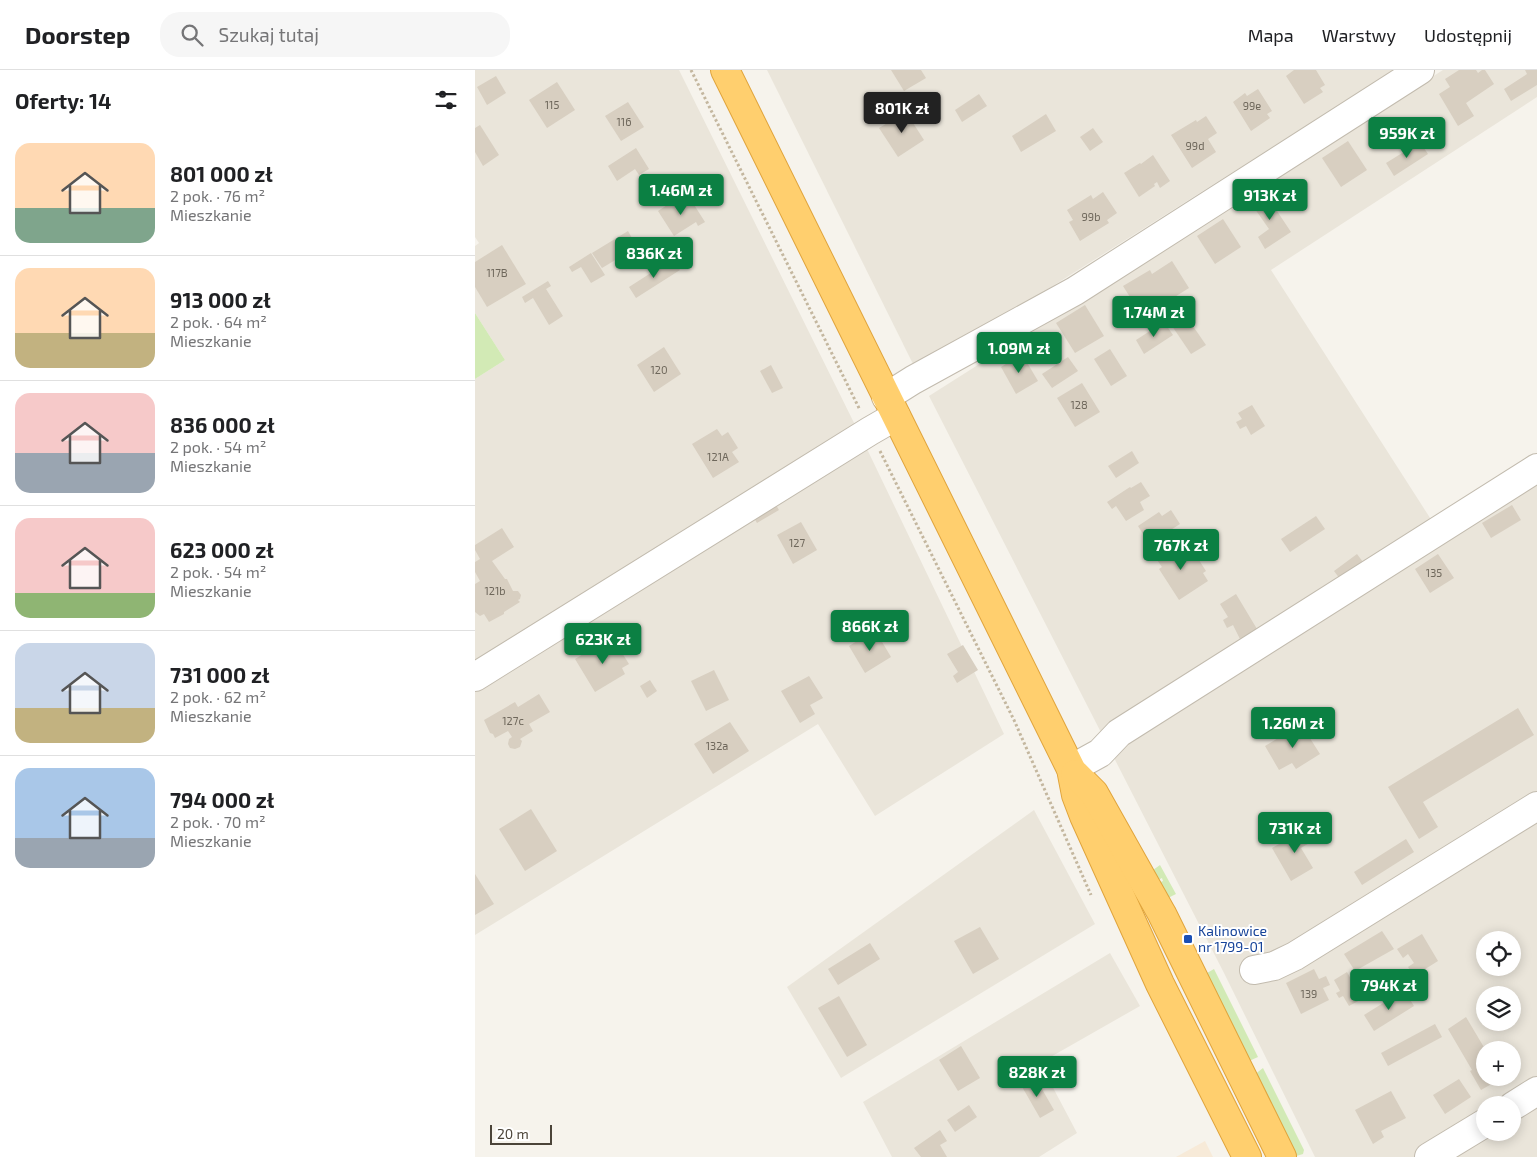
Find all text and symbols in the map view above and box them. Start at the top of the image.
search box [160,12,510,57]
text: Doorstep [25,20,130,49]
icon: search [178,21,206,49]
text: Szukaj tutaj [218,23,319,46]
text: Mapa [1248,24,1294,46]
text: Warstwy [1322,24,1396,46]
text: Udostępnij [1424,24,1512,46]
icon: filters [432,86,460,114]
text: Oferty: 14 [15,88,112,113]
pin: 801K zł [856,92,948,134]
house number: 115 [545,98,559,111]
text: 801K zł [875,98,929,117]
house number: 99e [1243,99,1261,112]
house number: 116 [616,115,632,128]
pin: 959K zł [1361,116,1453,159]
text: 959K zł [1379,123,1435,142]
house number: 99d [1186,139,1204,152]
text: 801 000 zł [170,161,273,186]
icon: home [55,163,115,223]
pin: 1.46M zł [629,174,733,216]
pin: 913K zł [1224,178,1316,221]
text: 1.46M zł [650,180,712,199]
text: 913K zł [1243,185,1297,204]
text: 2 pok. · 76 m² [170,186,265,205]
text: Mieszkanie [170,205,252,224]
house number: 99b [1082,210,1100,223]
pin: 836K zł [608,236,700,279]
text: 836K zł [626,243,682,262]
house number: 117B [486,266,508,279]
text: 913 000 zł [170,287,271,312]
icon: home [55,288,115,348]
pin: 1.74M zł [1102,296,1206,338]
text: 1.74M zł [1123,302,1185,321]
text: 2 pok. · 64 m² [170,312,267,331]
text: Mieszkanie [170,331,252,350]
pin: 1.09M zł [967,332,1071,374]
text: 1.09M zł [988,338,1050,357]
house number: 120 [650,363,668,376]
house number: 128 [1070,398,1088,411]
text: 836 000 zł [170,412,275,437]
icon: home [55,413,115,473]
text: 2 pok. · 54 m² [170,437,266,456]
house number: 121A [707,450,729,463]
text: Mieszkanie [170,456,252,475]
pin: 767K zł [1135,528,1227,571]
text: 767K zł [1154,535,1208,554]
house number: 127 [789,536,805,549]
text: 623 000 zł [170,537,274,562]
icon: home [55,538,115,598]
text: 2 pok. · 54 m² [170,562,266,581]
house number: 135 [1426,566,1442,579]
text: Mieszkanie [170,581,252,600]
house number: 121b [484,584,506,597]
pin: 866K zł [824,610,916,652]
text: 866K zł [842,616,898,635]
pin: 623K zł [557,622,649,665]
text: 623K zł [575,629,631,648]
text: 731 000 zł [170,662,269,687]
icon: home [55,663,115,723]
text: 2 pok. · 62 m² [170,687,266,706]
text: Mieszkanie [170,706,252,725]
pin: 1.26M zł [1241,706,1345,749]
text: 1.26M zł [1262,713,1324,732]
house number: 127c [502,714,524,727]
house number: 132a [706,739,728,752]
text: 794 000 zł [170,787,274,812]
icon: home [55,788,115,848]
text: 2 pok. · 70 m² [170,812,266,831]
pin: 731K zł [1249,812,1341,854]
text: 731K zł [1269,818,1321,837]
text: Mieszkanie [170,831,252,850]
place label: Kalinowice nr 1799-01 [1198,922,1267,955]
map controls [1476,931,1521,1141]
button: locate [1476,931,1521,976]
marker: Kalinowice nr 1799-01 [1182,933,1194,945]
pin: 794K zł [1343,968,1435,1011]
text: 794K zł [1361,975,1417,994]
button: layers [1476,986,1521,1031]
house number: 139 [1301,987,1317,1000]
button: + [1476,1041,1521,1086]
pin: 828K zł [991,1056,1083,1098]
text: 828K zł [1009,1062,1065,1081]
button: − [1476,1096,1521,1141]
scale bar [490,1122,553,1145]
text: 20 m [497,1125,529,1142]

